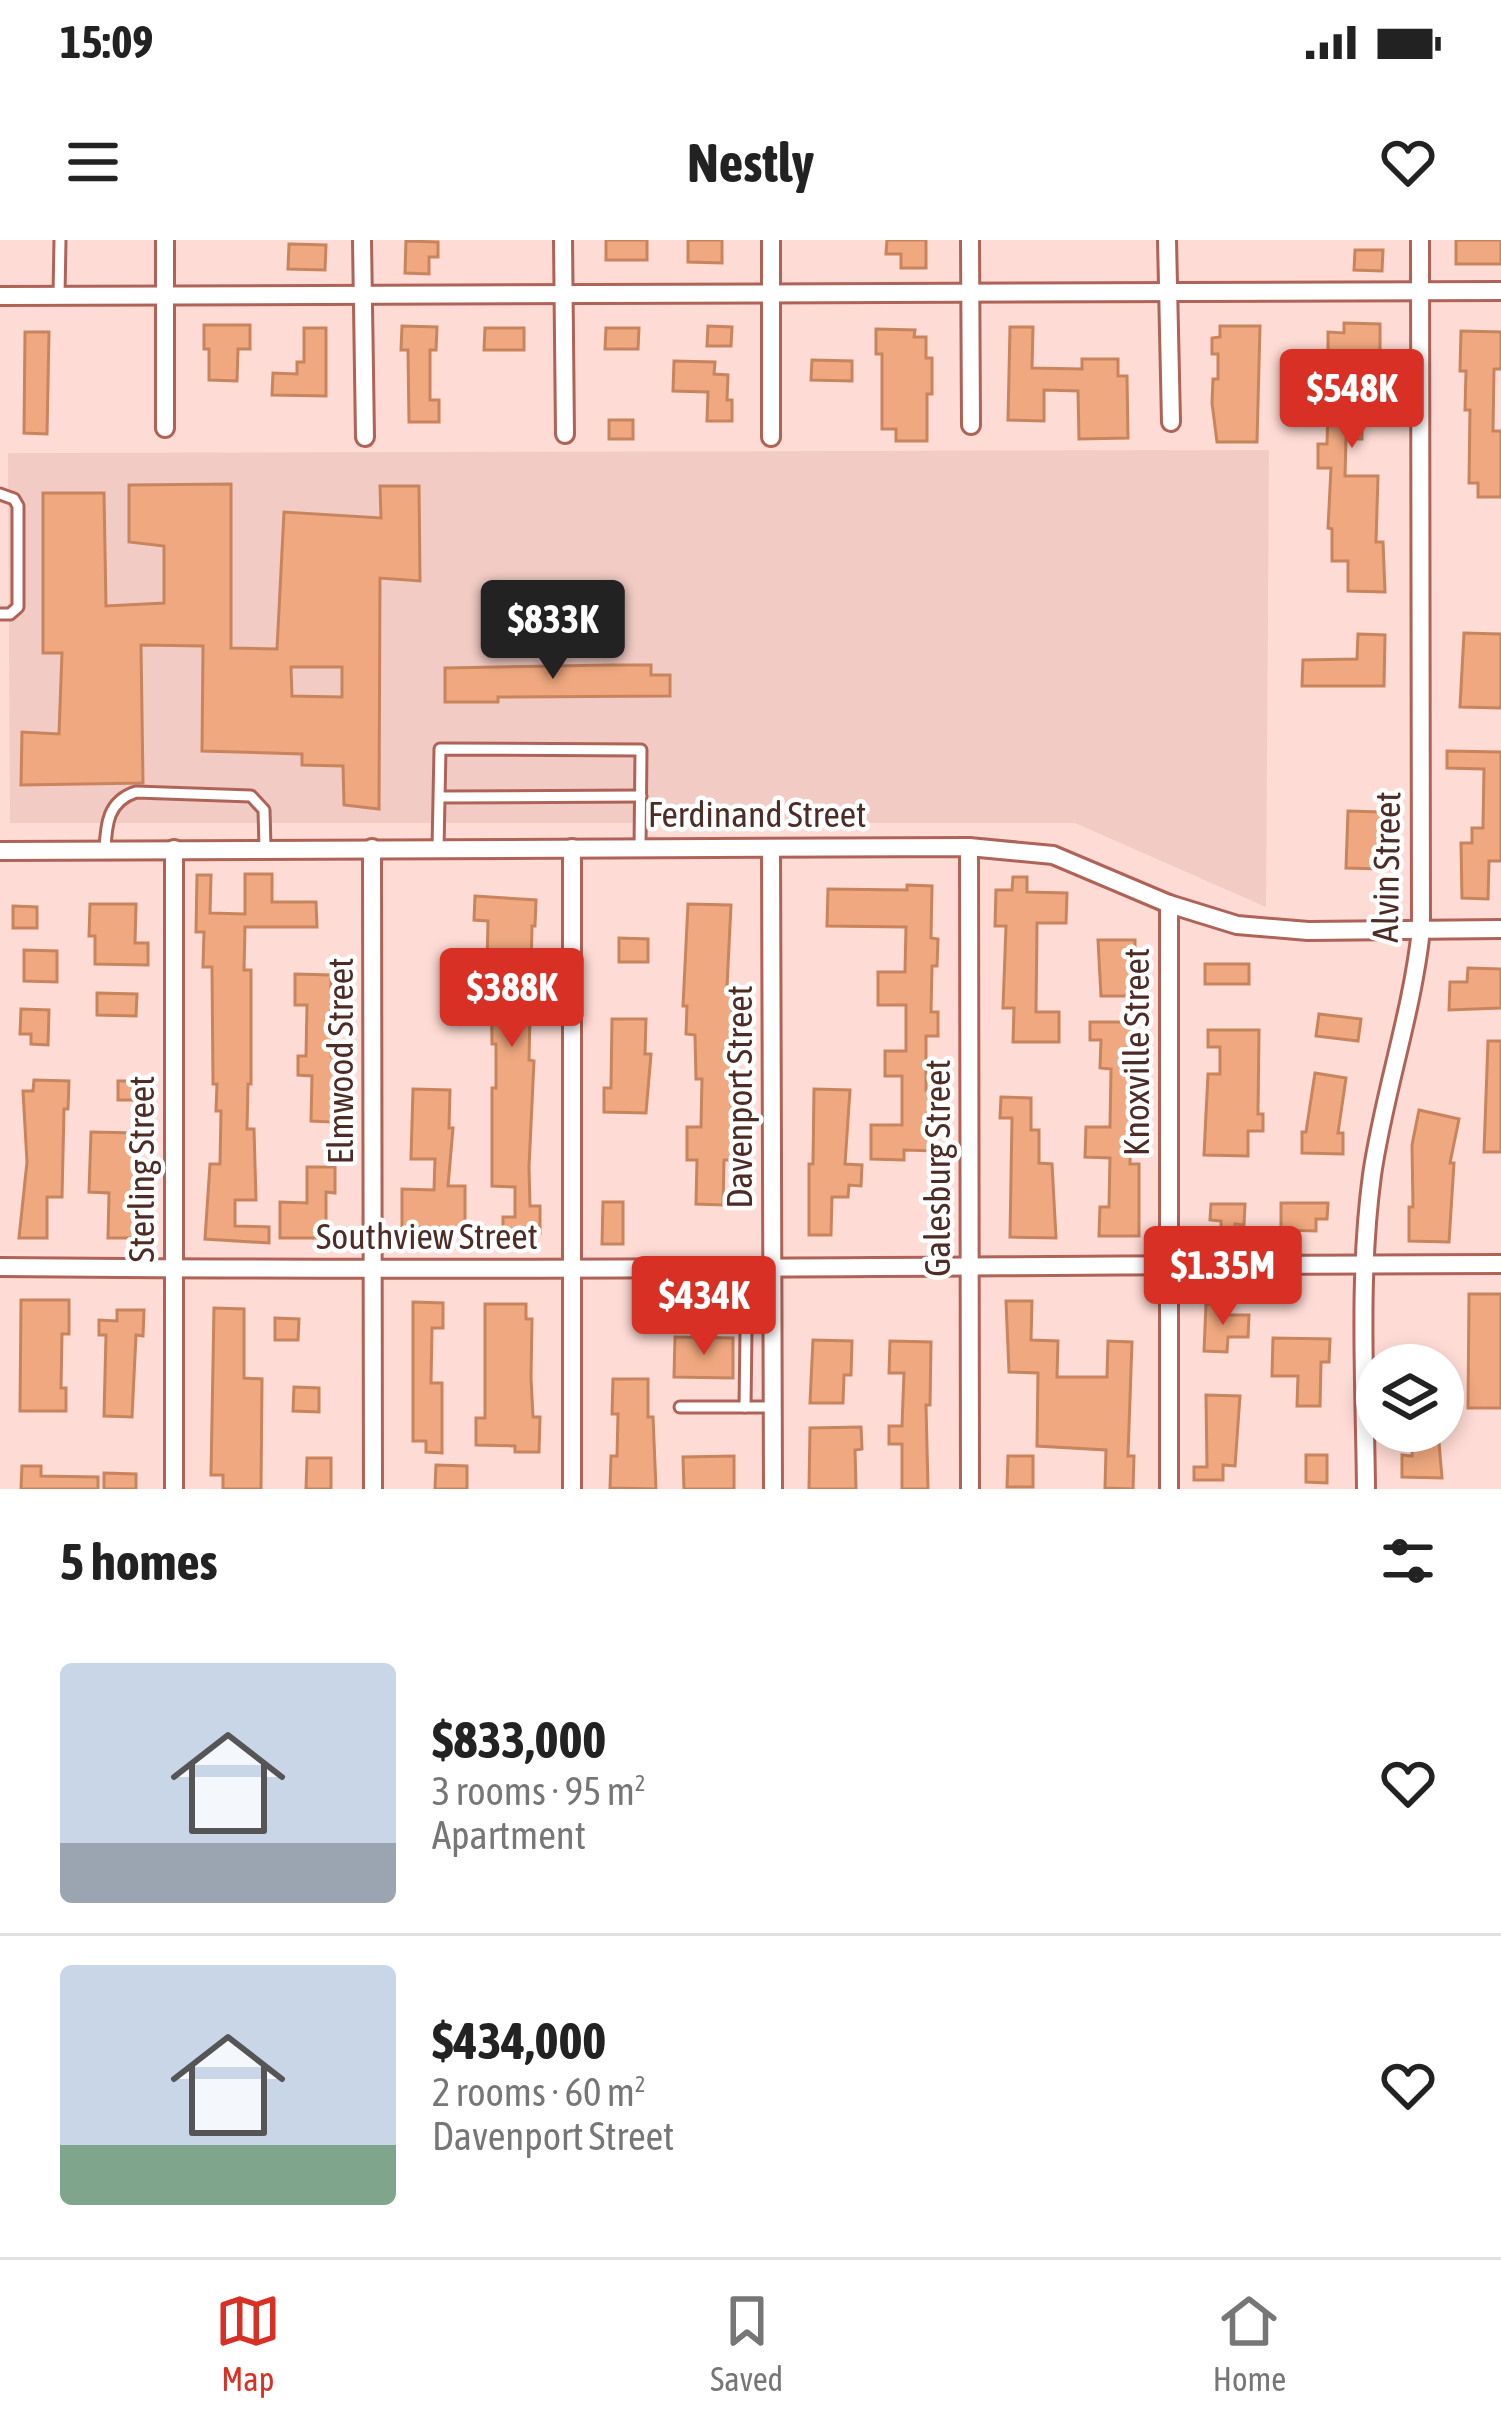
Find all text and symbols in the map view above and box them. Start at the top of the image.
text: 15:09 [60,16,154,68]
icon: menu [60,129,126,195]
icon: heart [1375,129,1441,195]
text: Nestly [687,132,814,193]
pin: $548K [1268,349,1436,451]
text: $548K [1307,366,1397,410]
pin: $833K [469,580,637,682]
text: $833K [508,597,598,641]
street label: Alvin Street [1364,791,1408,943]
street label: Ferdinand Street [648,793,866,835]
pin: $388K [428,948,596,1050]
street label: Knoxville Street [1115,948,1157,1156]
street label: Elmwood Street [319,958,361,1164]
text: $388K [467,965,557,1009]
street label: Davenport Street [718,985,760,1209]
street label: Galesburg Street [916,1059,958,1277]
street label: Sterling Street [120,1076,162,1262]
street label: Southview Street [316,1215,538,1257]
pin: $1.35M [1125,1226,1321,1328]
text: $1.35M [1171,1243,1275,1287]
pin: $434K [620,1256,788,1358]
text: $434K [659,1273,749,1317]
map controls [1356,1344,1464,1452]
button: layers [1356,1344,1464,1452]
icon: filters [1375,1528,1441,1594]
text: 5 homes [60,1532,218,1591]
text: $833,000 [432,1710,606,1769]
icon: home [156,1711,300,1855]
icon: heart [1375,1750,1441,1816]
text: 3 rooms · 95 m² [432,1769,646,1813]
text: Apartment [432,1813,586,1857]
text: $434,000 [432,2011,606,2070]
icon: home [156,2013,300,2157]
icon: heart [1375,2052,1441,2118]
text: 2 rooms · 60 m² [432,2070,646,2114]
text: Davenport Street [432,2114,674,2158]
tab: Map [215,2288,281,2398]
tab: Saved [710,2288,783,2398]
tab: Home [1213,2288,1286,2398]

